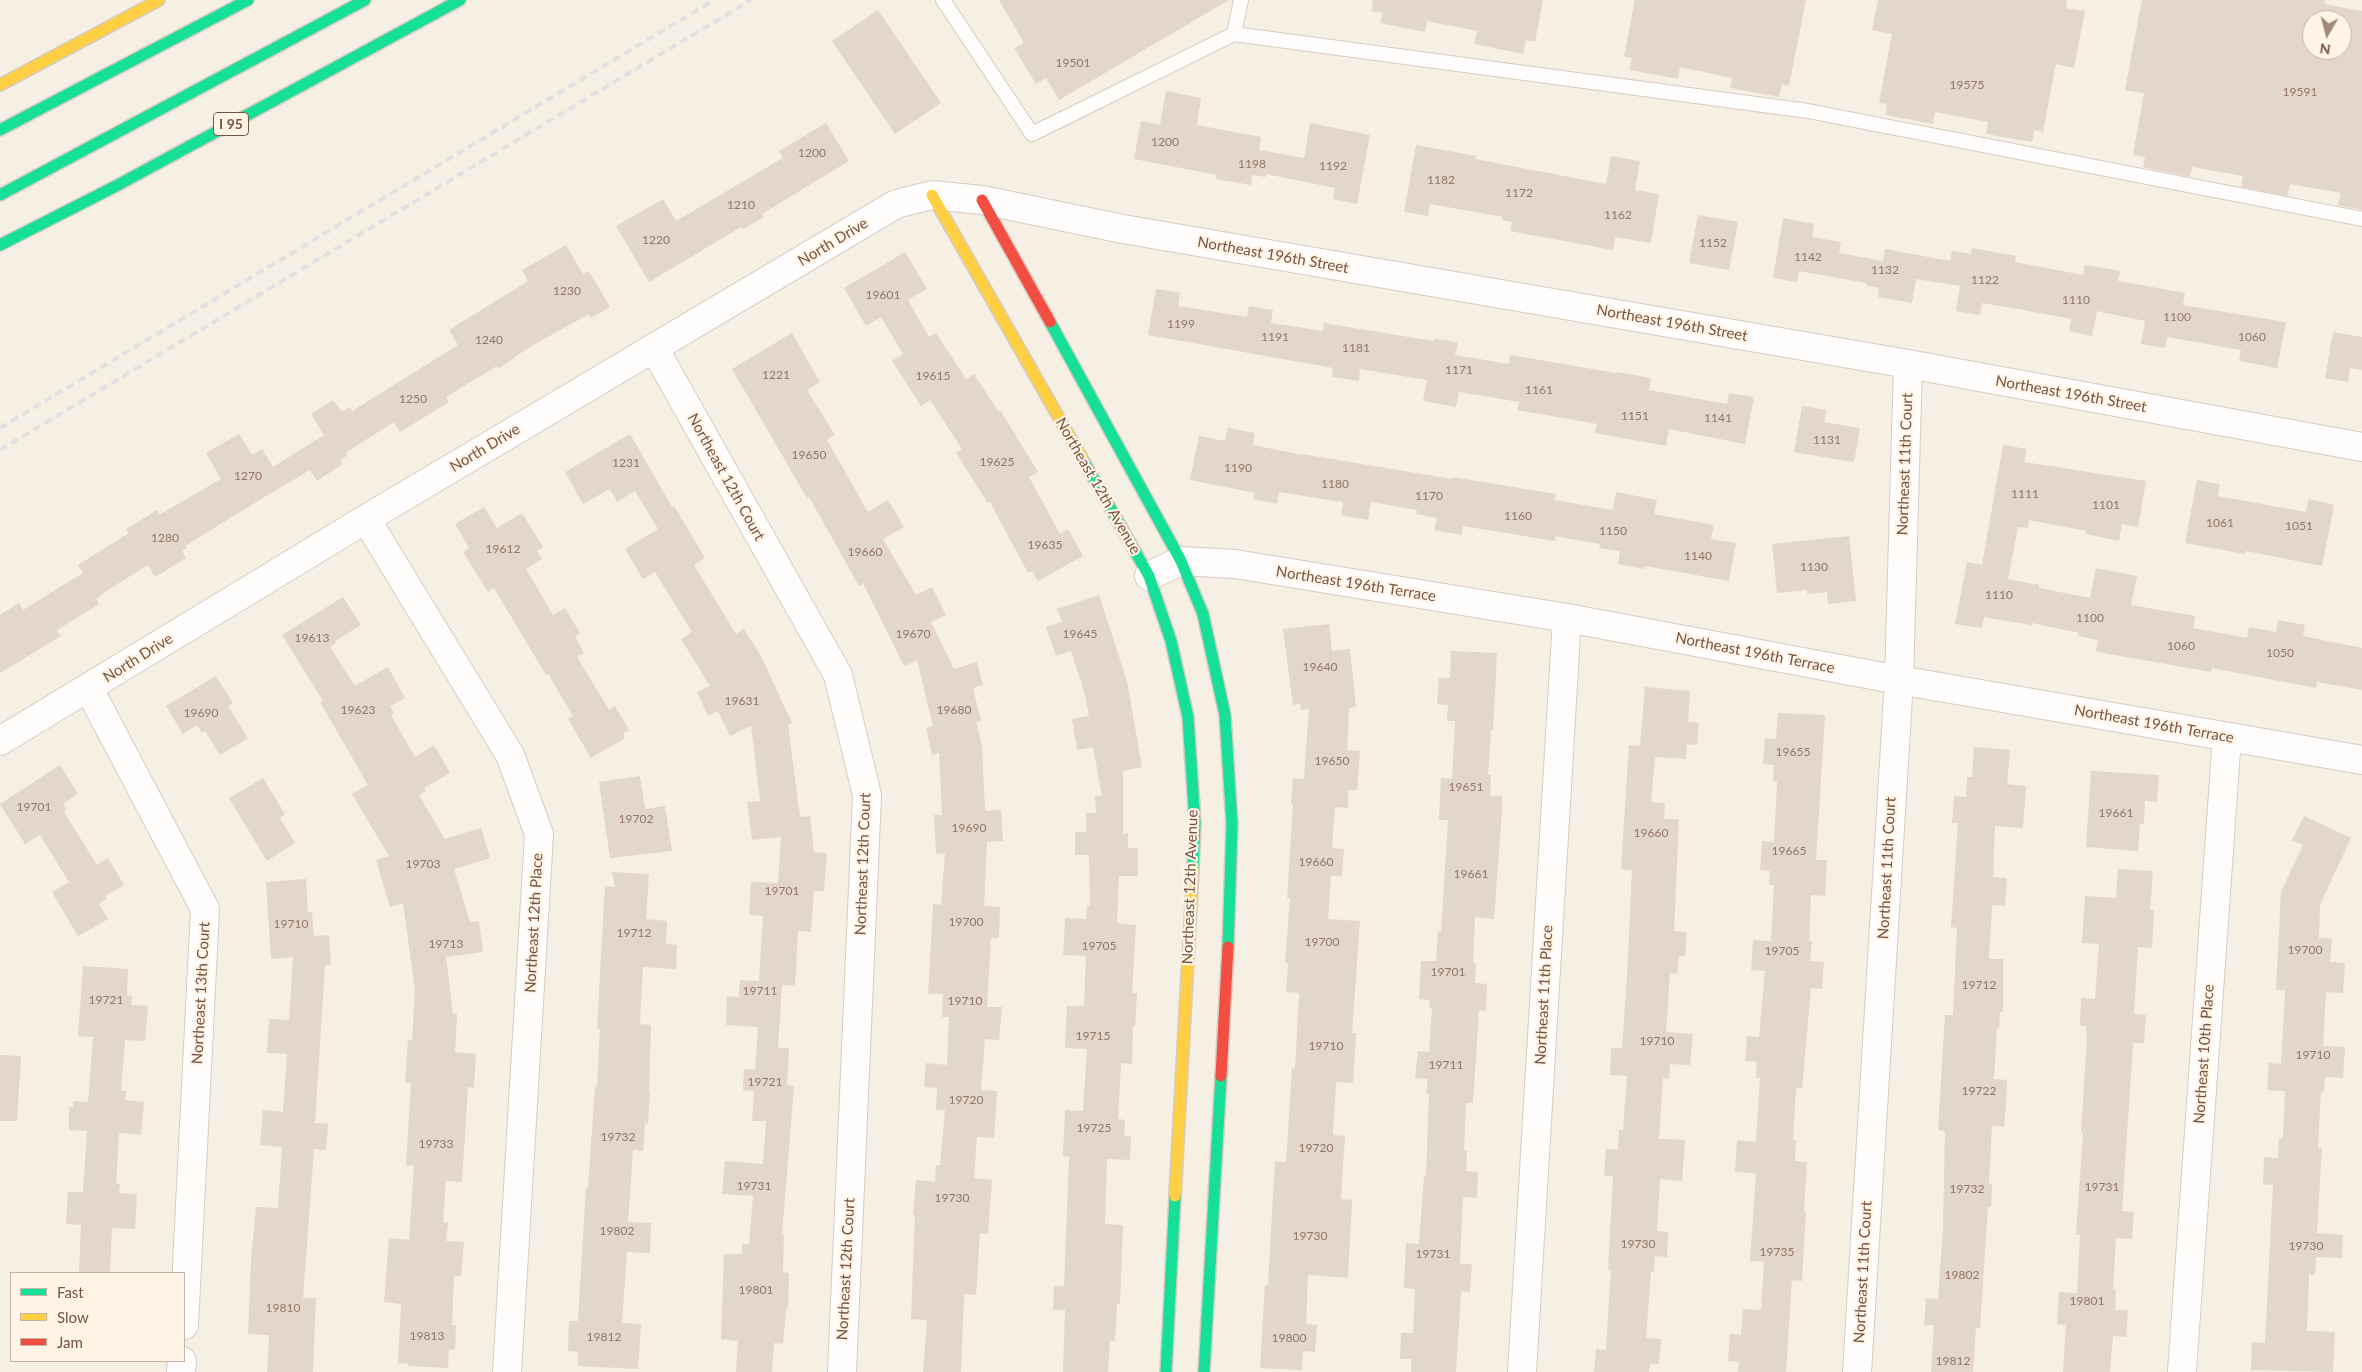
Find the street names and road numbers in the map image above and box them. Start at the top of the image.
road number: I 95 [214,112,248,136]
street label: North Drive [795,214,871,270]
street label: Northeast 196th Street [1196,233,1350,277]
street label: Northeast 196th Street [1595,301,1749,345]
street label: Northeast 196th Street [1994,372,2148,416]
street label: Northeast 11th Court [1894,392,1916,536]
street label: Northeast 12th Court [684,410,768,544]
street label: Northeast 12th Avenue [1052,415,1144,557]
street label: North Drive [447,420,523,476]
street label: Northeast 196th Terrace [1275,562,1437,606]
street label: Northeast 196th Terrace [1674,629,1836,677]
street label: North Drive [100,630,176,686]
street label: Northeast 196th Terrace [2073,701,2235,747]
street label: Northeast 12th Court [852,792,874,936]
street label: Northeast 11th Court [1874,796,1900,940]
street label: Northeast 12th Avenue [1178,809,1202,965]
street label: Northeast 12th Place [521,853,547,993]
street label: Northeast 13th Court [188,921,214,1065]
street label: Northeast 11th Place [1531,925,1557,1065]
street label: Northeast 10th Place [2190,984,2218,1124]
street label: Northeast 12th Court [833,1197,859,1341]
street label: Northeast 11th Court [1850,1200,1876,1344]

